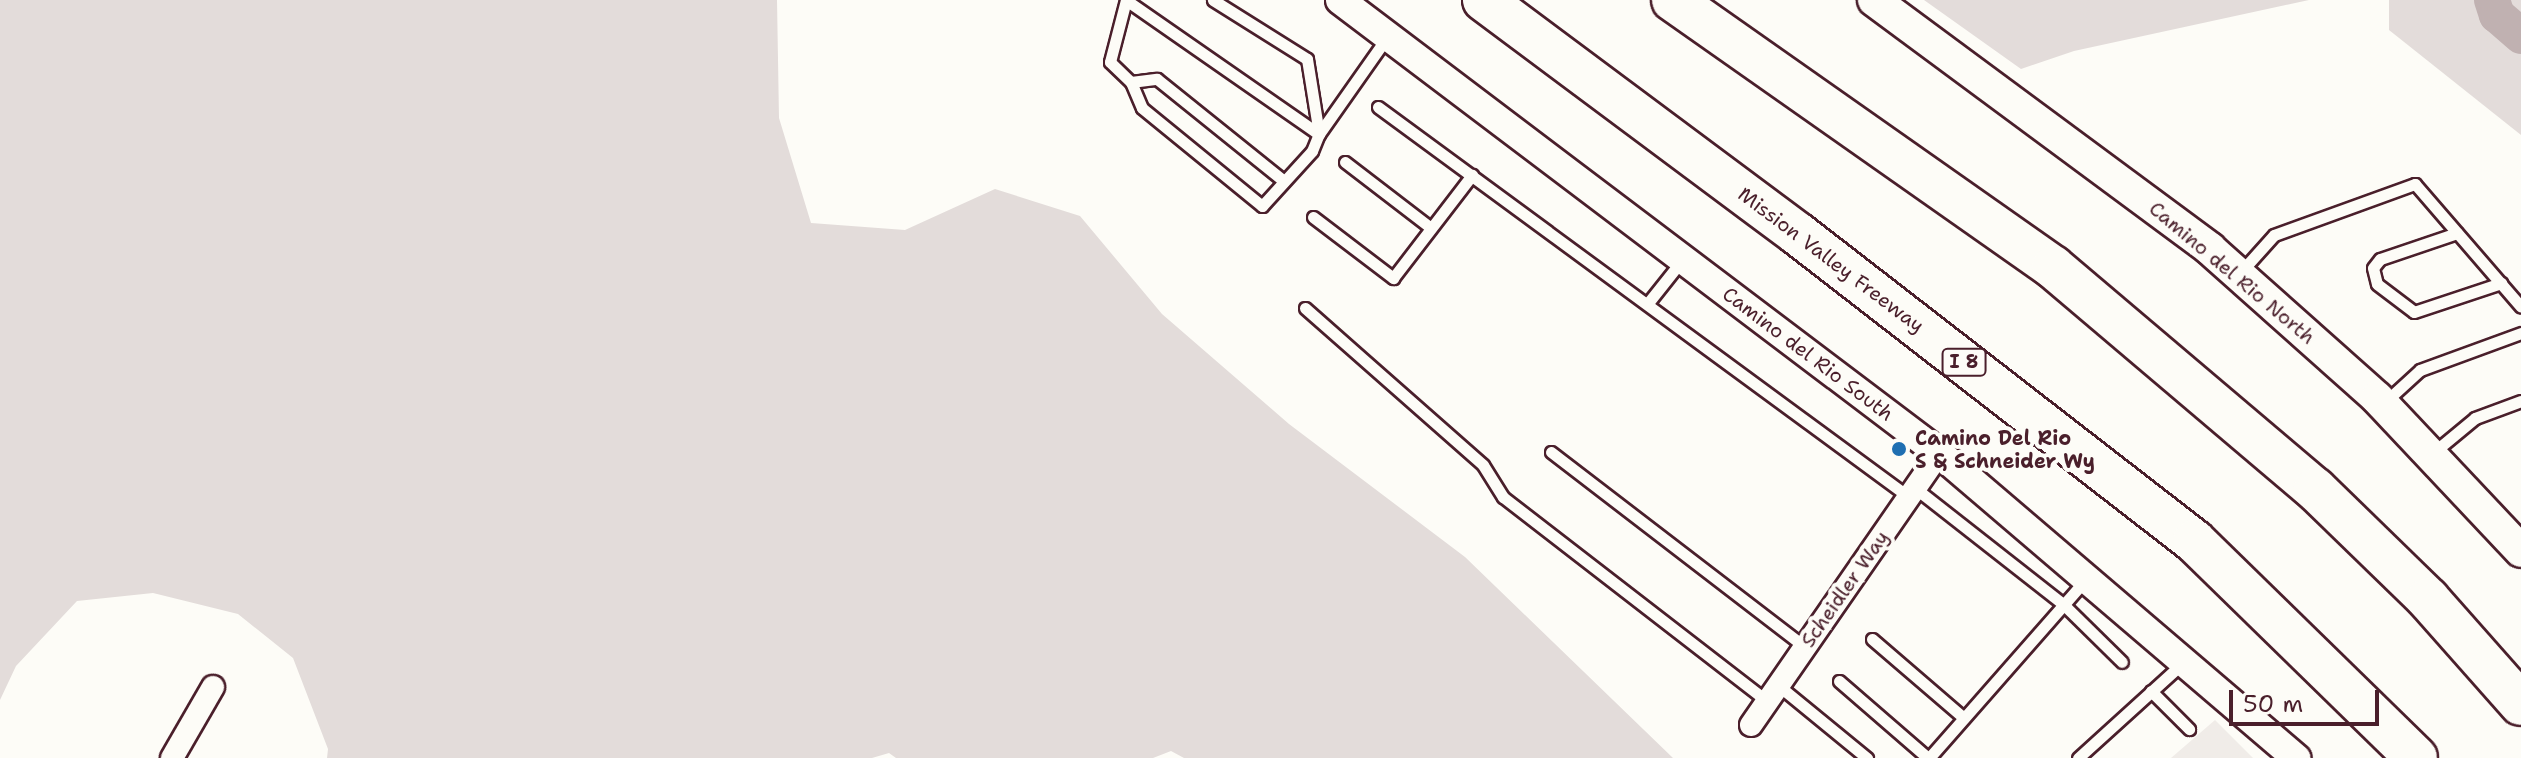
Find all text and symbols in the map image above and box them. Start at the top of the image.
street label: Mission Valley Freeway [1733,182,1929,338]
street label: Camino del Rio North [2144,197,2320,349]
street label: Camino del Rio South [1718,282,1898,426]
road number: I 8 [1940,348,1988,376]
place label: Camino Del Rio S & Schneider Wy [1915,426,2095,473]
marker: Camino Del Rio S & Schneider Wy [1890,440,1908,458]
street label: Scheidler Way [1796,526,1894,652]
scale bar [2233,674,2383,724]
text: 50 m [2243,688,2303,720]

